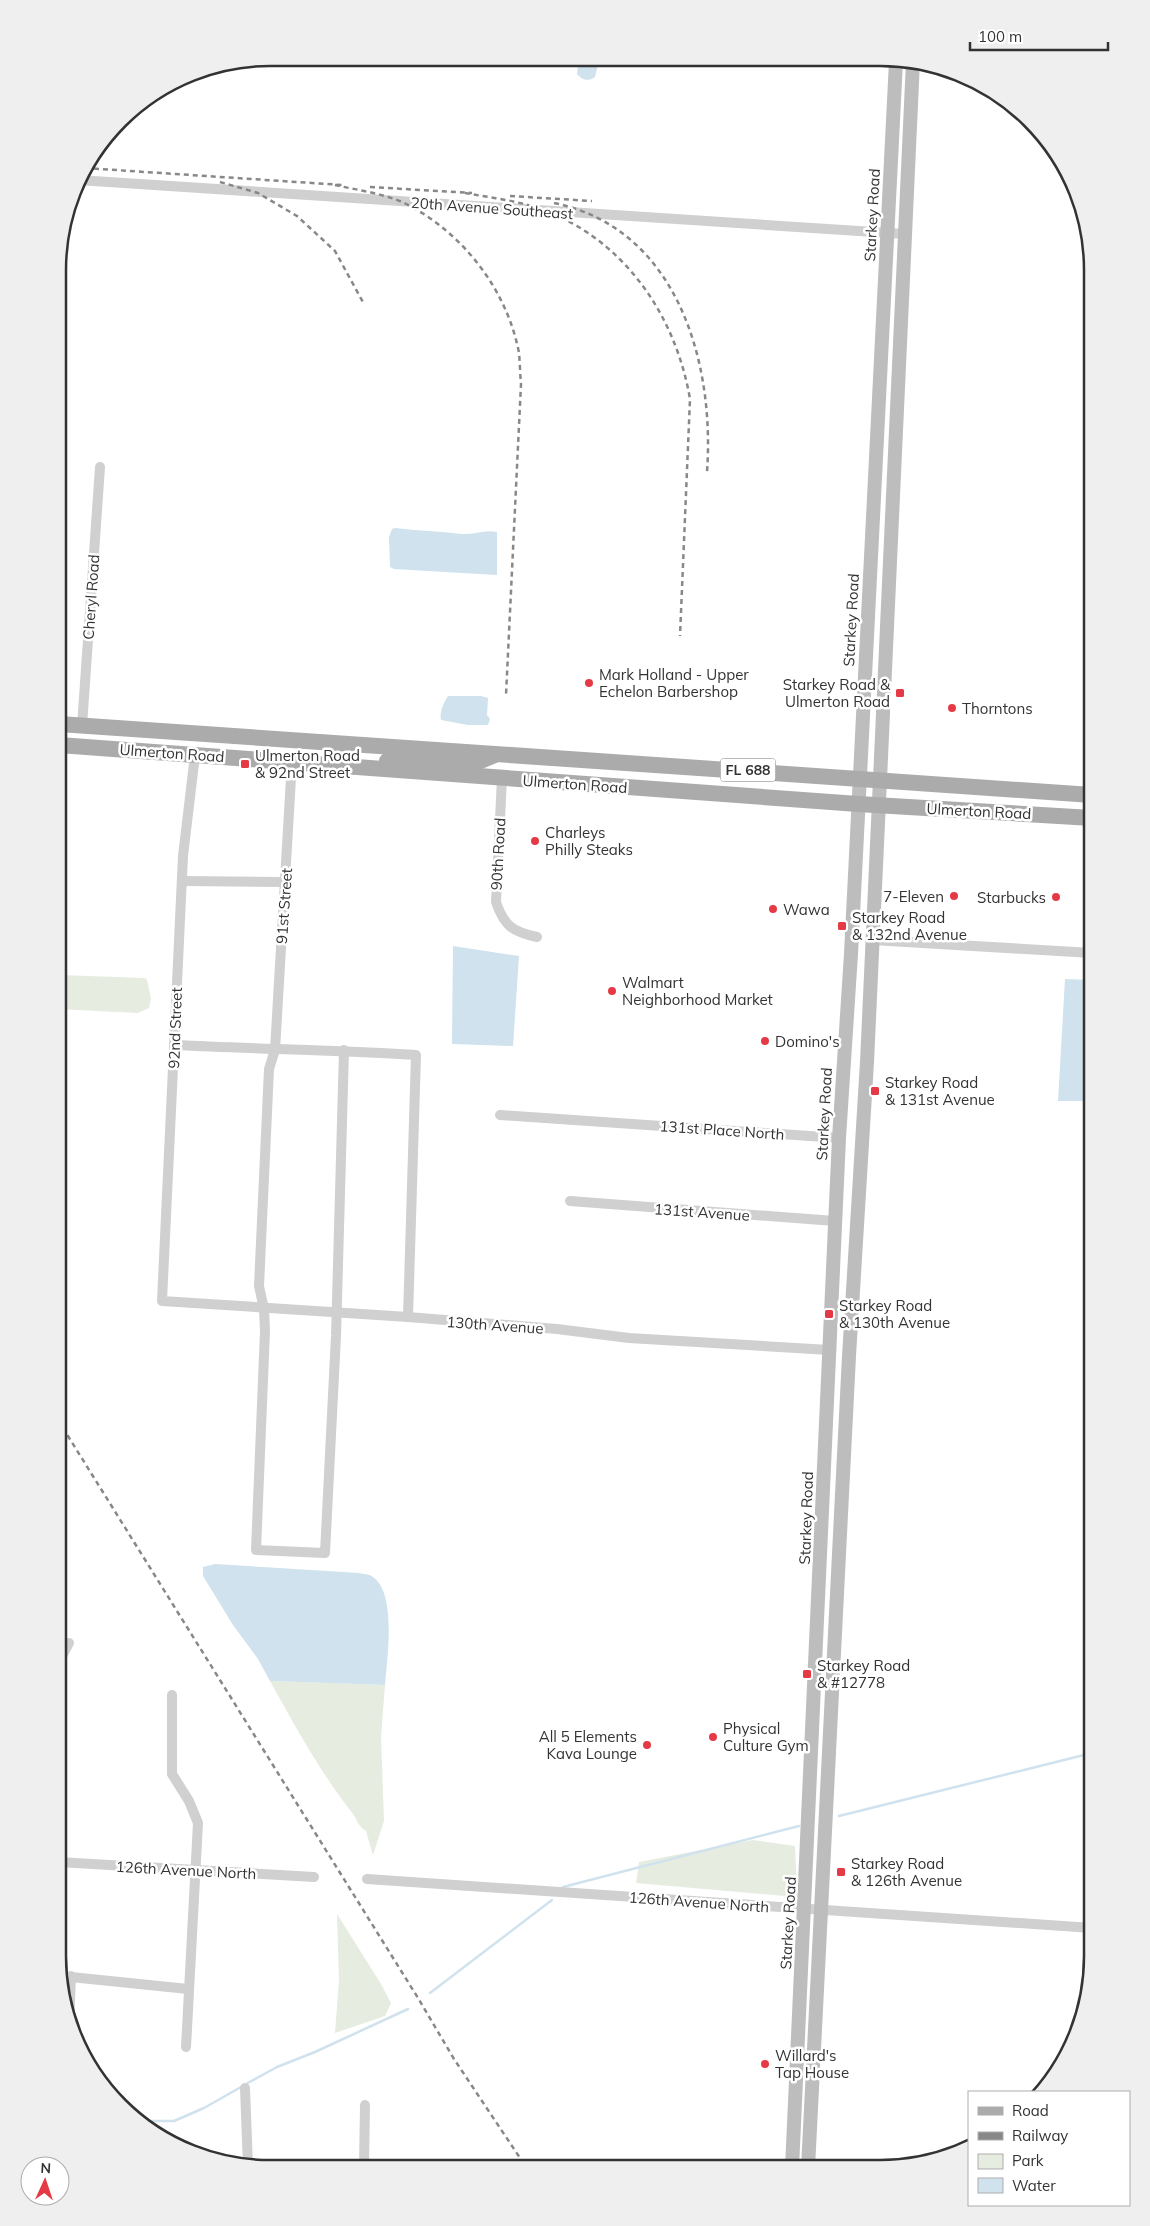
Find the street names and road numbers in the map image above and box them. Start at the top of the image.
street label: Starkey Road [860,168,884,262]
street label: 20th Avenue Southeast [410,193,574,223]
street label: Cheryl Road [79,554,103,640]
street label: Starkey Road [839,573,863,667]
street label: Ulmerton Road [119,740,225,766]
road number: FL 688 [720,758,776,782]
street label: Ulmerton Road [522,771,628,797]
street label: Ulmerton Road [926,799,1032,823]
street label: 90th Road [487,817,509,891]
street label: 91st Street [272,867,296,945]
street label: 92nd Street [164,987,186,1069]
street label: Starkey Road [812,1067,836,1161]
street label: 131st Place North [659,1116,785,1144]
street label: 131st Avenue [654,1199,750,1225]
street label: 130th Avenue [446,1312,544,1338]
street label: Starkey Road [795,1471,817,1565]
street label: 126th Avenue North [115,1857,257,1883]
street label: Starkey Road [776,1876,800,1970]
street label: 126th Avenue North [628,1888,770,1916]

